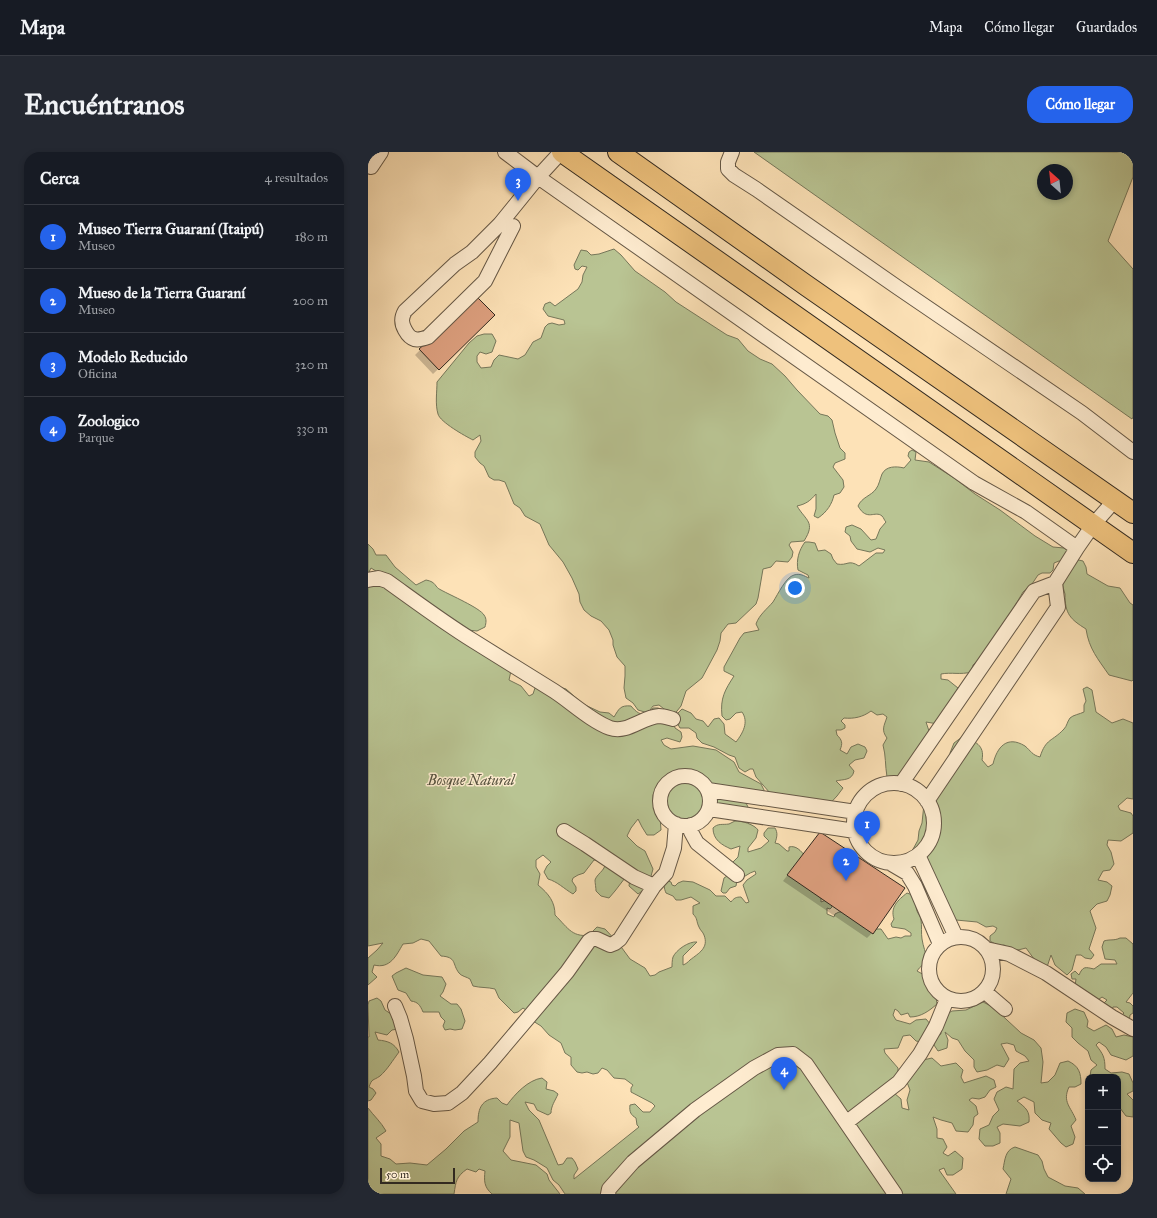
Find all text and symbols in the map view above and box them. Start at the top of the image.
text: Mapa [20,16,65,39]
text: Mapa [929,19,962,36]
text: Cómo llegar [984,19,1054,36]
text: Guardados [1076,19,1137,36]
button: Cómo llegar [1027,86,1133,123]
text: Encuéntranos [24,87,185,122]
north arrow [1037,164,1073,200]
text: Cerca [40,168,79,189]
pin: 3 [505,168,531,201]
text: 4 resultados [265,170,328,186]
text: Museo Tierra Guaraní (Itaipú) [78,220,264,238]
text: 1 [50,229,56,245]
text: 180 m [295,229,328,245]
text: Museo [78,238,115,254]
text: Mueso de la Tierra Guaraní [78,284,245,302]
text: 2 [50,293,56,309]
text: 200 m [293,293,328,309]
text: Museo [78,302,115,318]
text: Modelo Reducido [78,348,187,366]
text: 3 [50,357,56,373]
text: 320 m [295,357,328,373]
text: Oficina [78,366,117,382]
text: Zoologico [78,412,139,430]
text: 4 [49,421,57,437]
text: 330 m [296,421,328,437]
text: Parque [78,430,114,446]
your location [785,578,805,598]
park label: Bosque Natural [426,772,516,789]
pin: 1 [854,811,880,844]
pin: 2 [833,848,859,881]
pin: 4 [771,1057,797,1090]
map controls [1085,1074,1121,1182]
button: + [1085,1074,1121,1110]
button: − [1085,1110,1121,1146]
button: locate [1085,1146,1121,1182]
scale bar [380,1166,455,1185]
text: 50 m [386,1168,409,1181]

